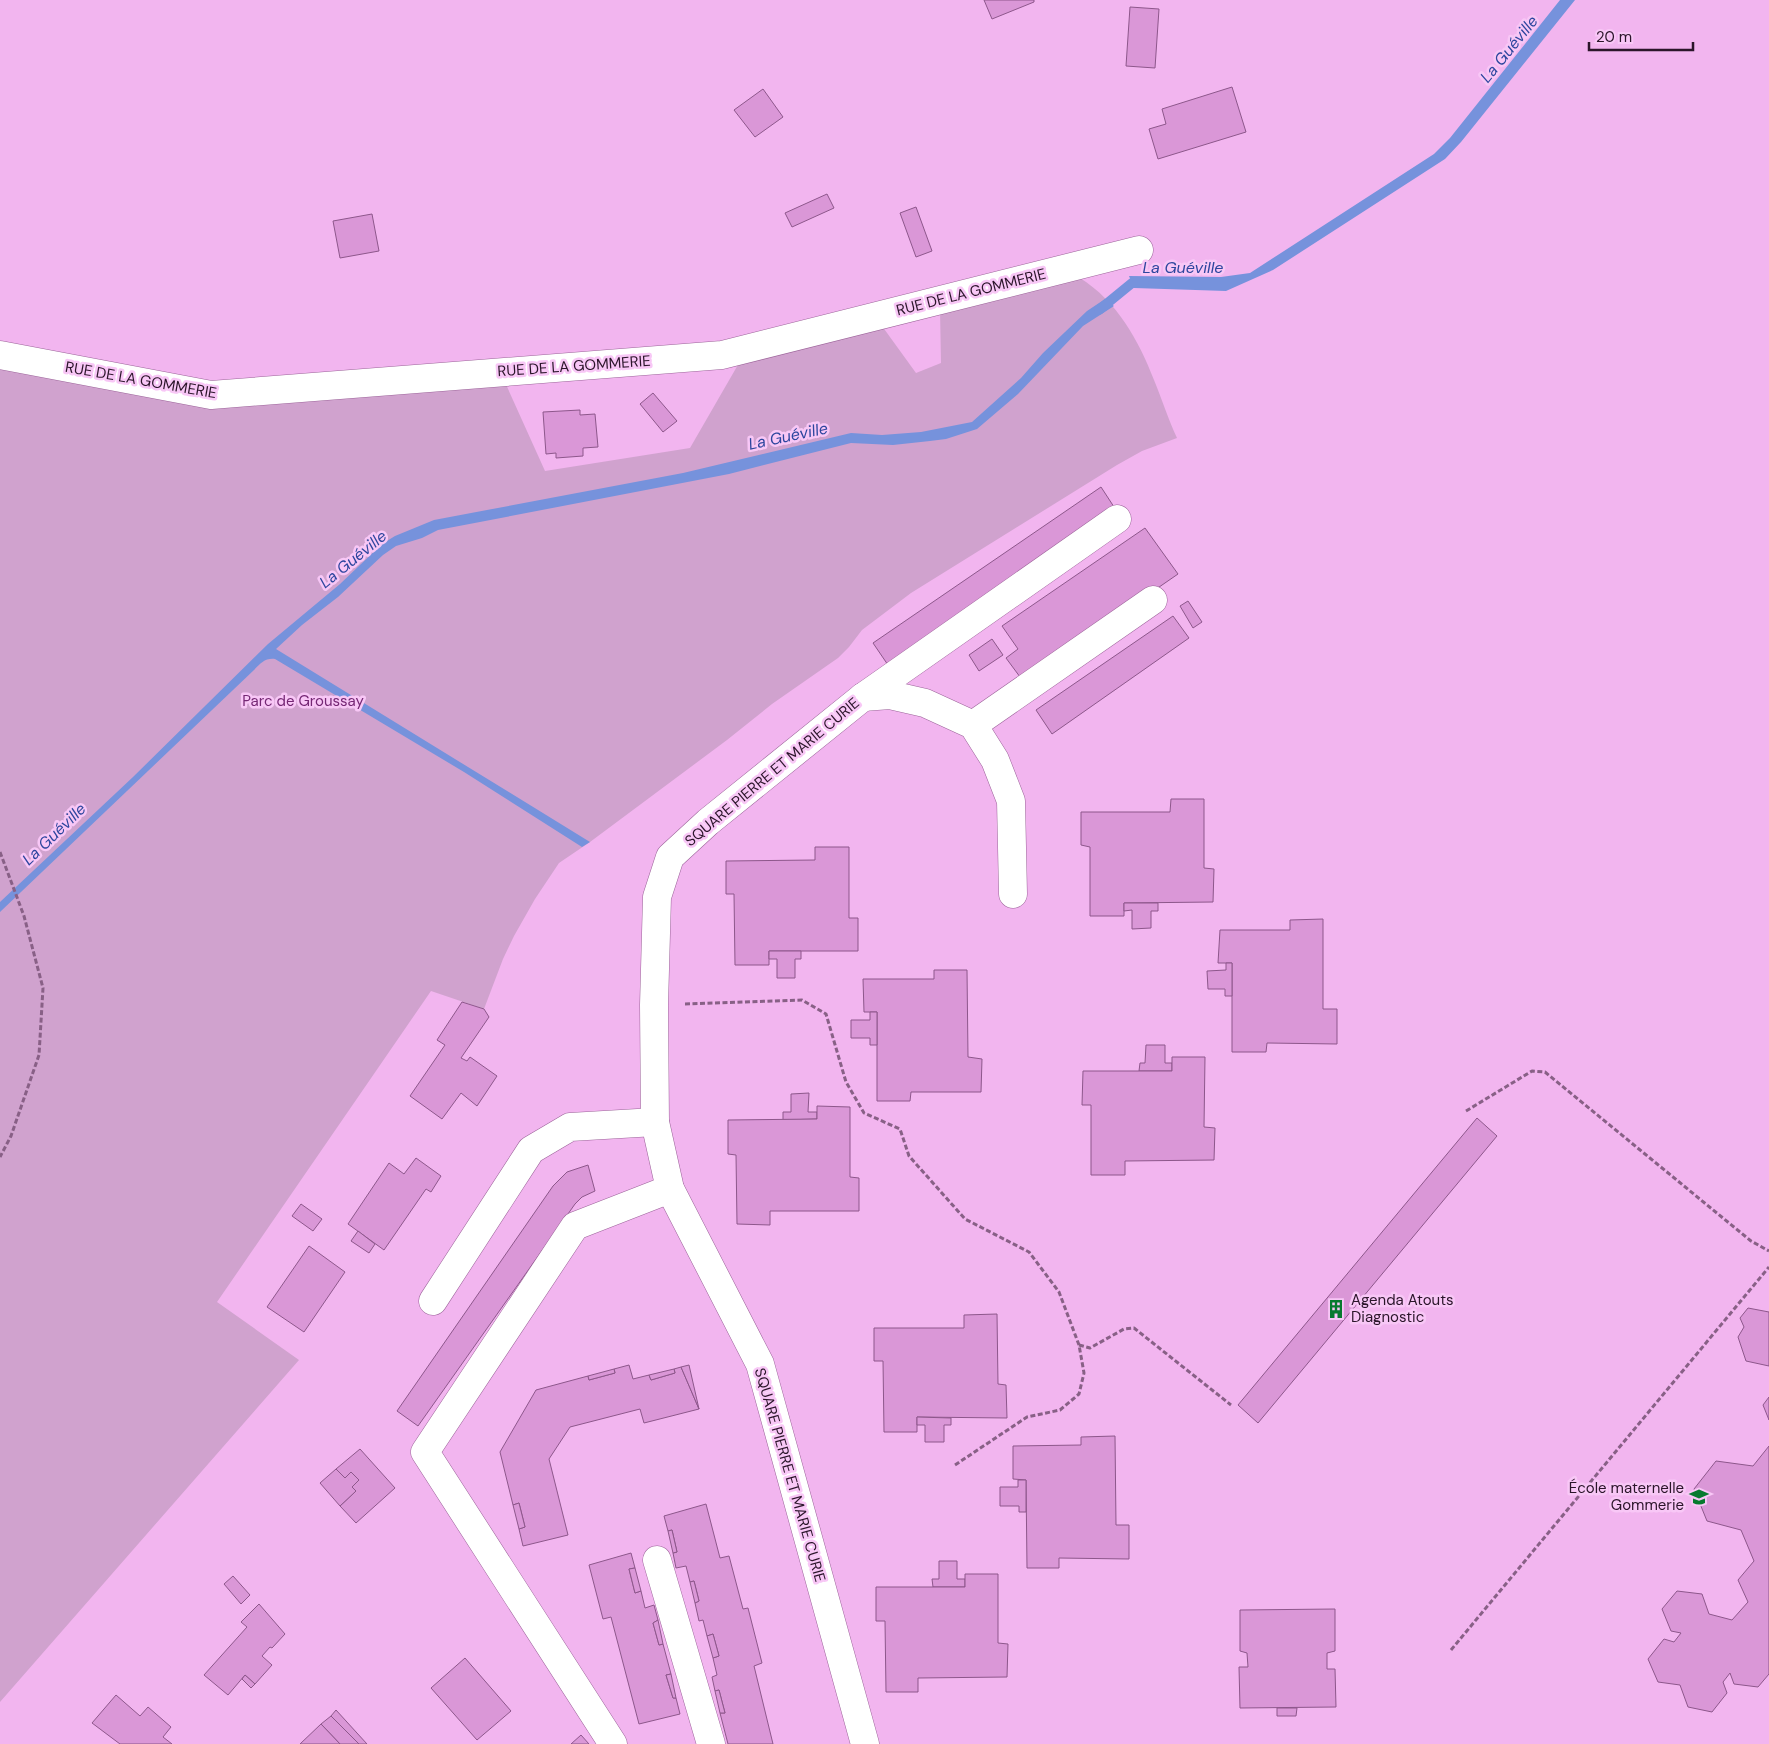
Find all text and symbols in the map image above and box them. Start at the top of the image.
water label: La Guéville [1475,11,1543,87]
scale bar [1589,20,1693,52]
text: 20 m [1596,27,1632,47]
water label: La Guéville [1143,257,1223,278]
street label: RUE DE LA GOMMERIE [894,264,1048,320]
street label: RUE DE LA GOMMERIE [497,351,651,381]
street label: RUE DE LA GOMMERIE [64,357,218,403]
water label: La Guéville [746,417,830,455]
water label: La Guéville [315,525,391,593]
park label: Parc de Groussay [242,691,365,711]
street label: SQUARE PIERRE ET MARIE CURIE [681,693,863,851]
water label: La Guéville [18,798,90,870]
place label: Agenda Atouts Diagnostic [1351,1290,1454,1327]
building icon: Agenda Atouts Diagnostic [1325,1298,1347,1320]
street label: SQUARE PIERRE ET MARIE CURIE [750,1366,830,1584]
place label: École maternelle Gommerie [1569,1478,1684,1515]
school or university icon: École maternelle Gommerie [1688,1486,1710,1508]

